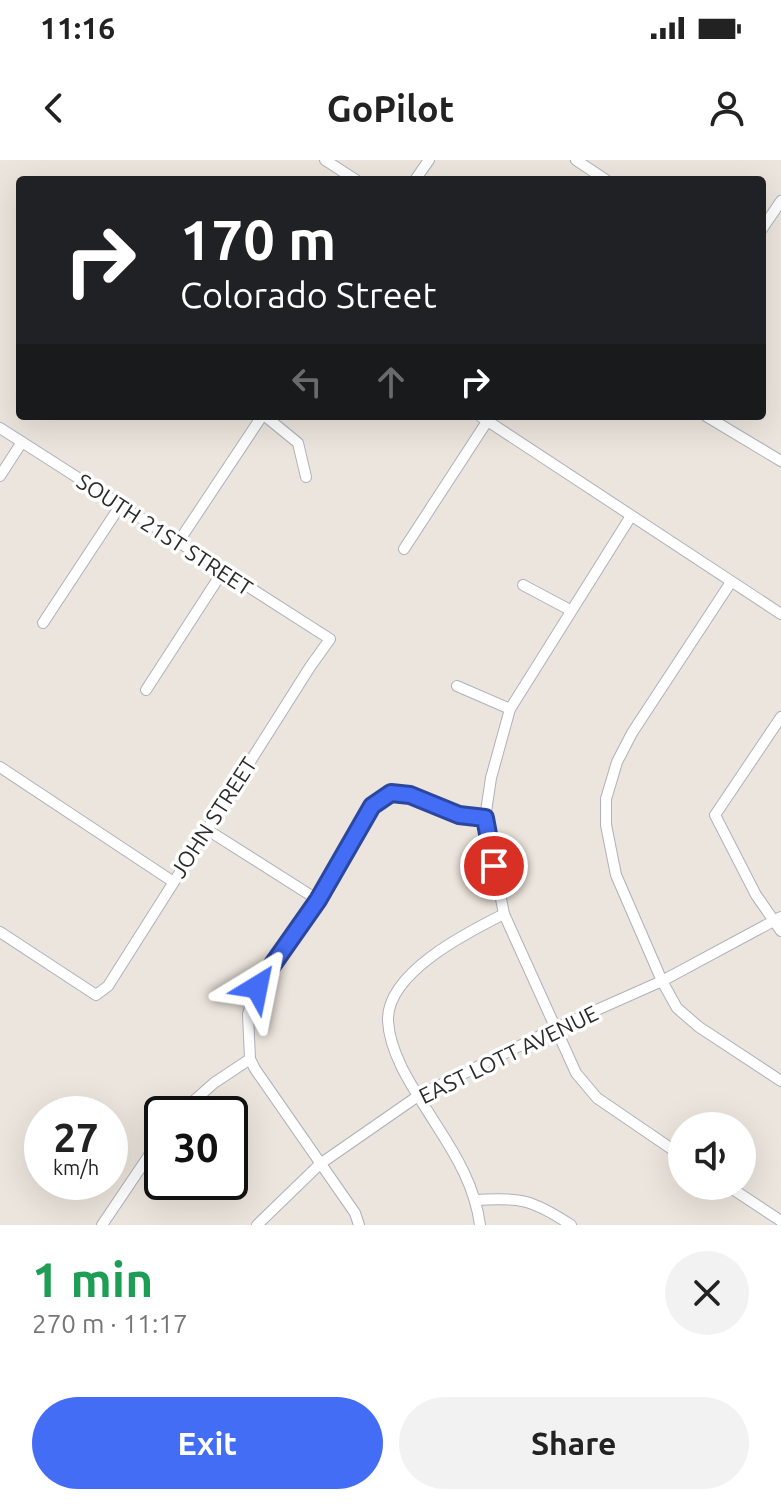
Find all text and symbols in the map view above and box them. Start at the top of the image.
text: 11:16 [40,11,115,45]
icon: back [32,86,76,130]
icon: person [705,86,749,130]
text: GoPilot [327,88,454,129]
icon: right [48,208,152,312]
text: 170 m [180,208,336,271]
text: Colorado Street [180,274,437,315]
icon: left [285,360,329,404]
icon: ahead [369,360,413,404]
icon: right [453,360,497,404]
street label: SOUTH 21ST STREET [73,468,257,600]
street label: JOHN STREET [165,752,261,882]
pin [460,832,528,900]
icon: arrive [472,844,516,888]
position arrow [215,945,299,1029]
street label: EAST LOTT AVENUE [415,1000,601,1108]
speed limit sign: 30 [144,1096,248,1200]
map controls [668,1112,756,1200]
button: sound [668,1112,756,1200]
text: 27 [53,1115,99,1160]
text: km/h [53,1156,99,1179]
button: close [665,1251,749,1335]
text: 1 min [32,1252,153,1306]
text: 270 m · 11:17 [32,1309,188,1338]
button: Exit [32,1397,383,1489]
button: Share [399,1397,749,1489]

